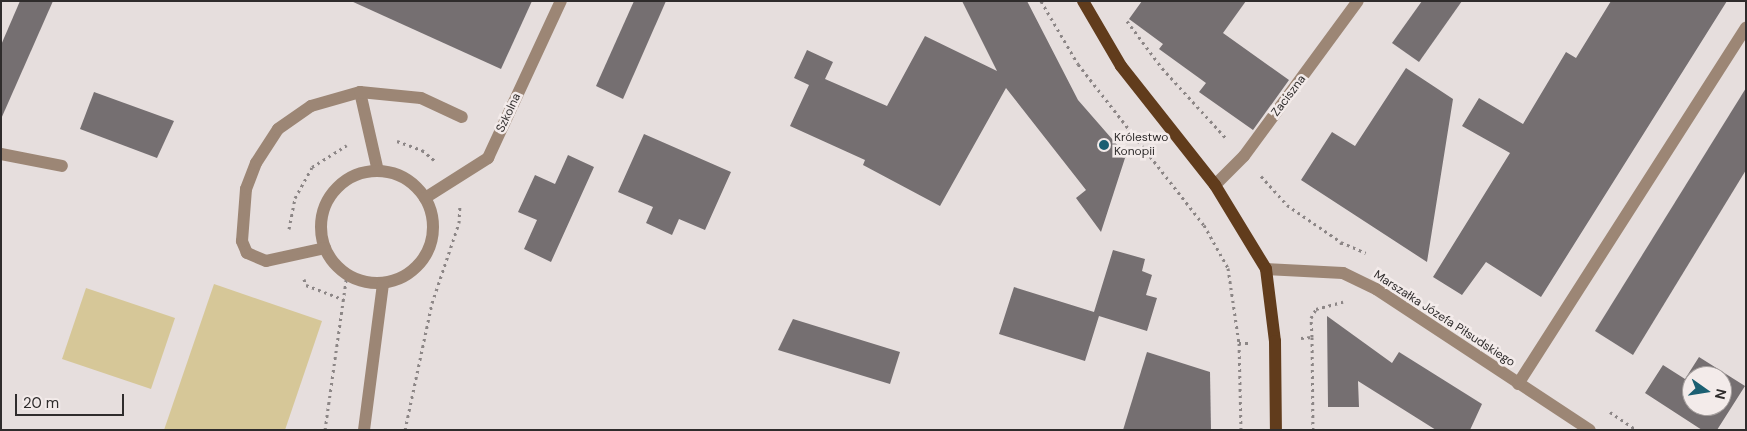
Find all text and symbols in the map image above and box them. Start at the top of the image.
street label: Zaciszna [1269,73,1309,119]
street label: Szkolna [494,91,524,135]
place label: Królestwo Konopii [1114,131,1168,159]
marker: Królestwo Konopii [1098,139,1110,151]
street label: Marszałka Józefa Piłsudskiego [1371,268,1517,370]
north arrow [1682,366,1732,416]
scale bar [18,384,126,416]
text: N [1711,387,1731,401]
text: 20 m [23,393,59,413]

